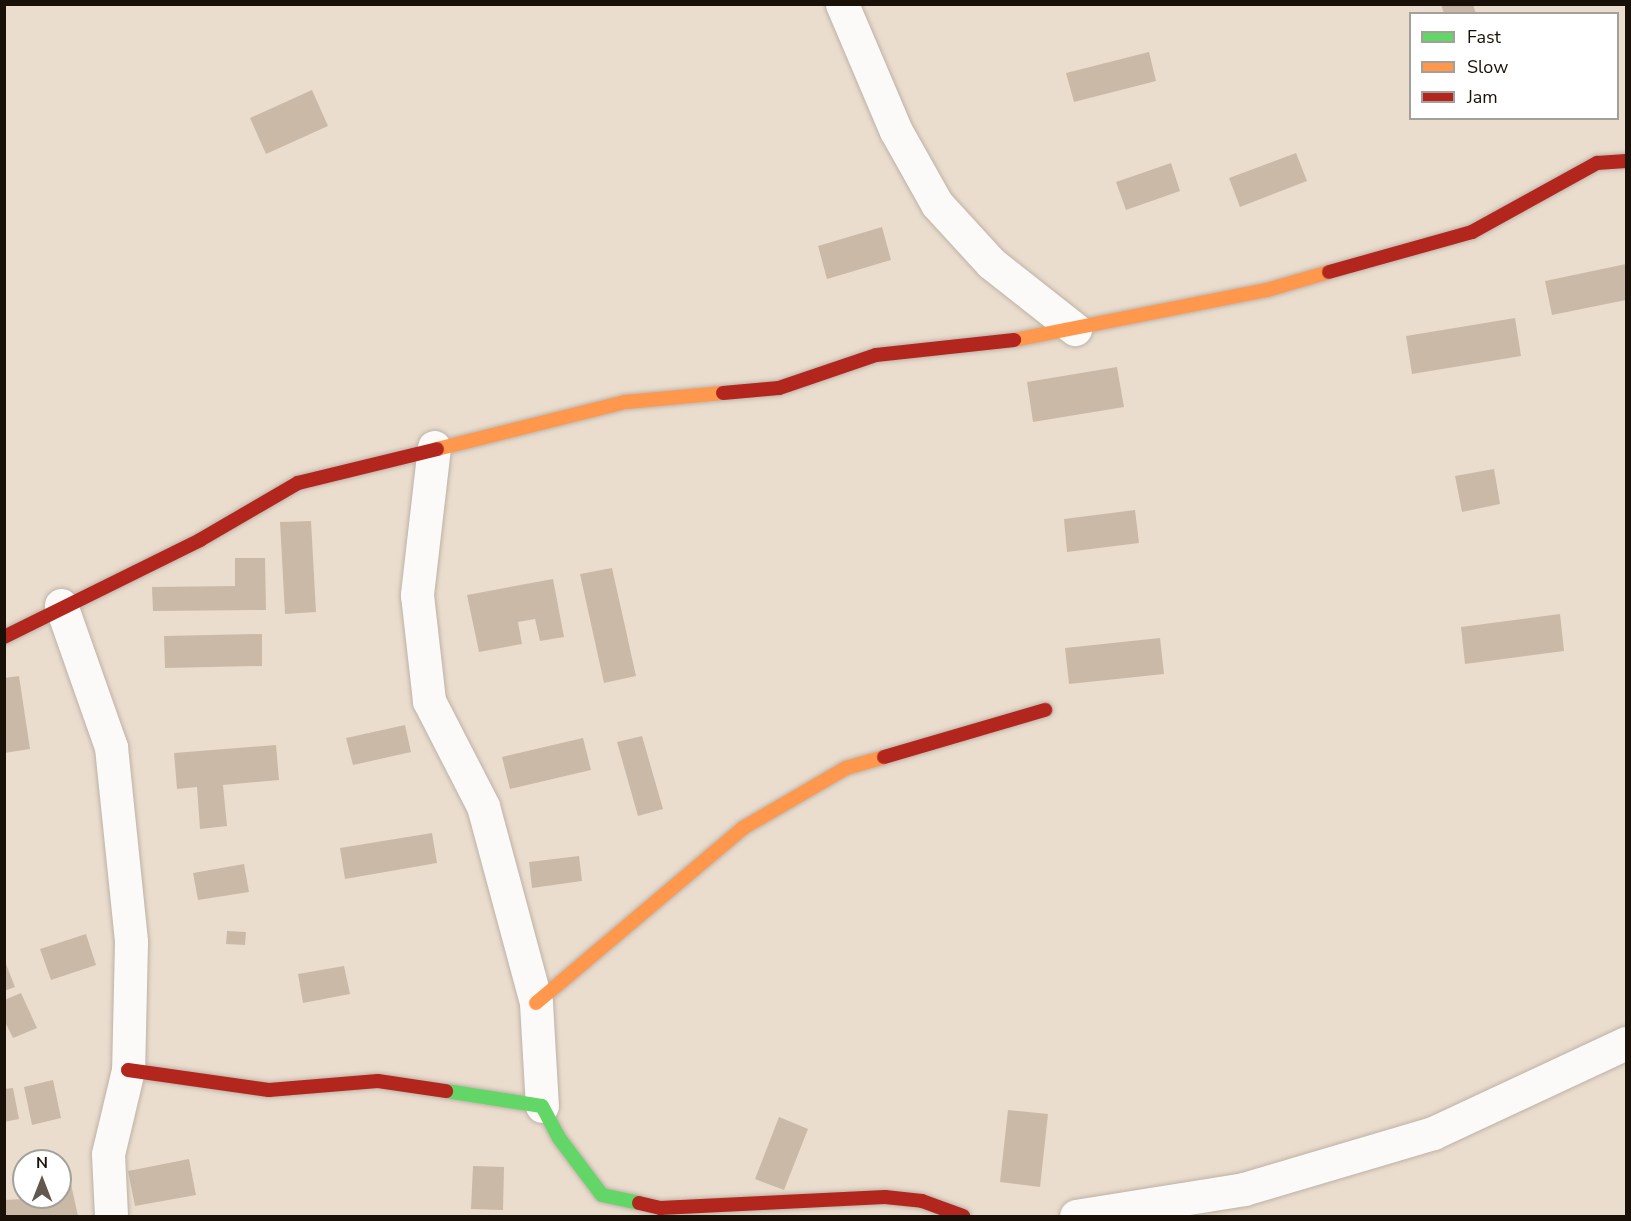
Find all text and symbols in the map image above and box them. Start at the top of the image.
legend [1409,12,1619,120]
text: Fast [1467,25,1501,49]
text: Slow [1467,55,1508,79]
text: Jam [1467,85,1498,109]
north arrow [12,1149,72,1209]
text: N [36,1152,48,1174]

